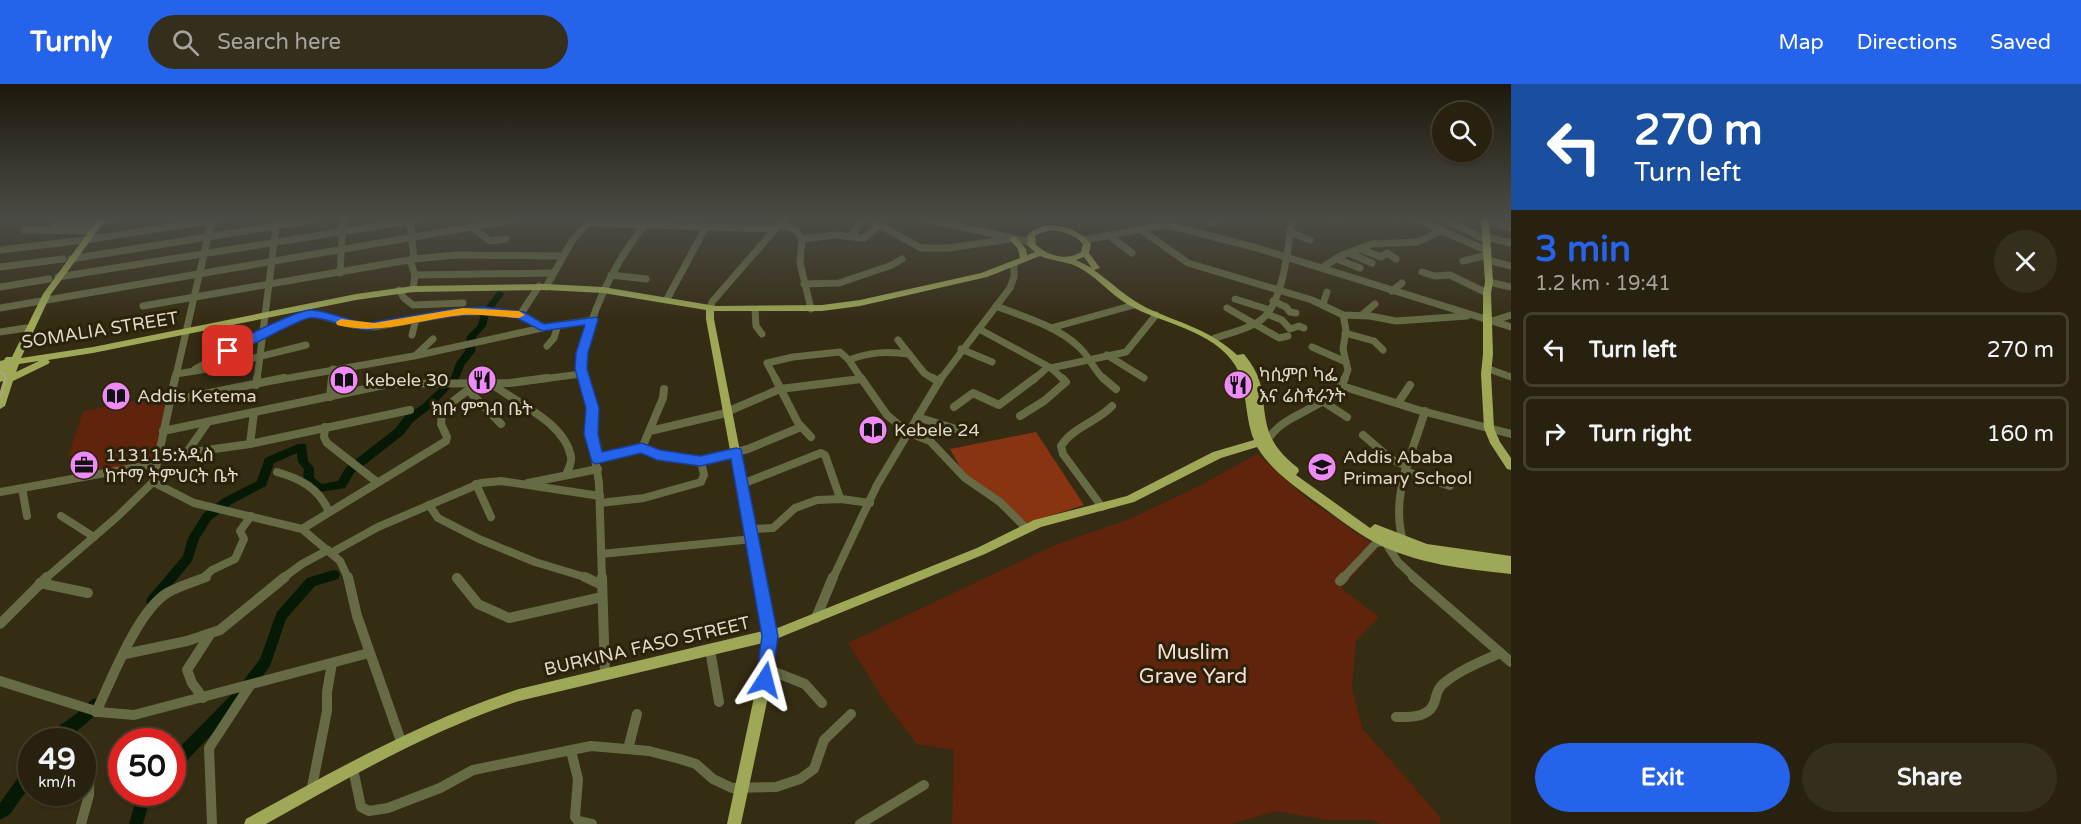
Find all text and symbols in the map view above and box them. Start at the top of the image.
search box [148,15,568,69]
text: Turnly [30,25,112,59]
icon: search [169,26,202,59]
text: Search here [217,29,341,55]
text: Map [1778,30,1824,55]
text: Directions [1857,30,1957,55]
text: Saved [1990,30,2051,55]
map controls [1432,102,1492,162]
button: search [1432,102,1492,162]
text: 270 m [1634,105,1763,156]
icon: left [1535,108,1613,186]
text: Turn left [1634,156,1741,189]
text: 3 min [1535,228,1631,271]
button: close [1994,230,2057,293]
text: 1.2 km · 19:41 [1535,272,1671,296]
street label: SOMALIA STREET [20,307,180,353]
pin [202,325,253,376]
icon: left [1538,333,1571,366]
icon: arrive [211,334,244,367]
text: Turn left [1589,337,1677,363]
text: 270 m [1987,337,2054,363]
library icon: kebele 30 [328,364,360,396]
restaurant icon: ክቡ ምግብ ቤት [466,364,498,396]
place label: ካሲምቦ ካፌ እና ሬስቶራንት [1259,364,1346,407]
place label: kebele 30 [365,369,448,391]
restaurant icon: ካሲምቦ ካፌ እና ሬስቶራንት [1222,369,1254,401]
library icon: Addis Ketema [100,380,132,412]
place label: Addis Ketema [137,385,257,407]
place label: ክቡ ምግብ ቤት [431,398,533,420]
library icon: Kebele 24 [857,414,889,446]
icon: right [1538,417,1571,450]
place label: Kebele 24 [894,419,980,441]
text: Turn right [1589,421,1691,447]
text: 160 m [1987,421,2054,447]
place label: 113115:አዲስ ከተማ ትምህርት ቤት [105,444,238,487]
place label: Addis Ababa Primary School [1343,446,1472,489]
office icon: 113115:አዲስ ከተማ ትምህርት ቤት [68,449,100,481]
school or university icon: Addis Ababa Primary School [1306,451,1338,483]
street label: BURKINA FASO STREET [542,612,752,680]
park label: Muslim Grave Yard [1139,640,1247,689]
position arrow [733,648,797,712]
speed limit sign: 50 [108,728,186,806]
text: 49 [38,741,76,778]
button: Exit [1535,743,1790,812]
button: Share [1802,743,2057,812]
text: km/h [38,773,76,791]

